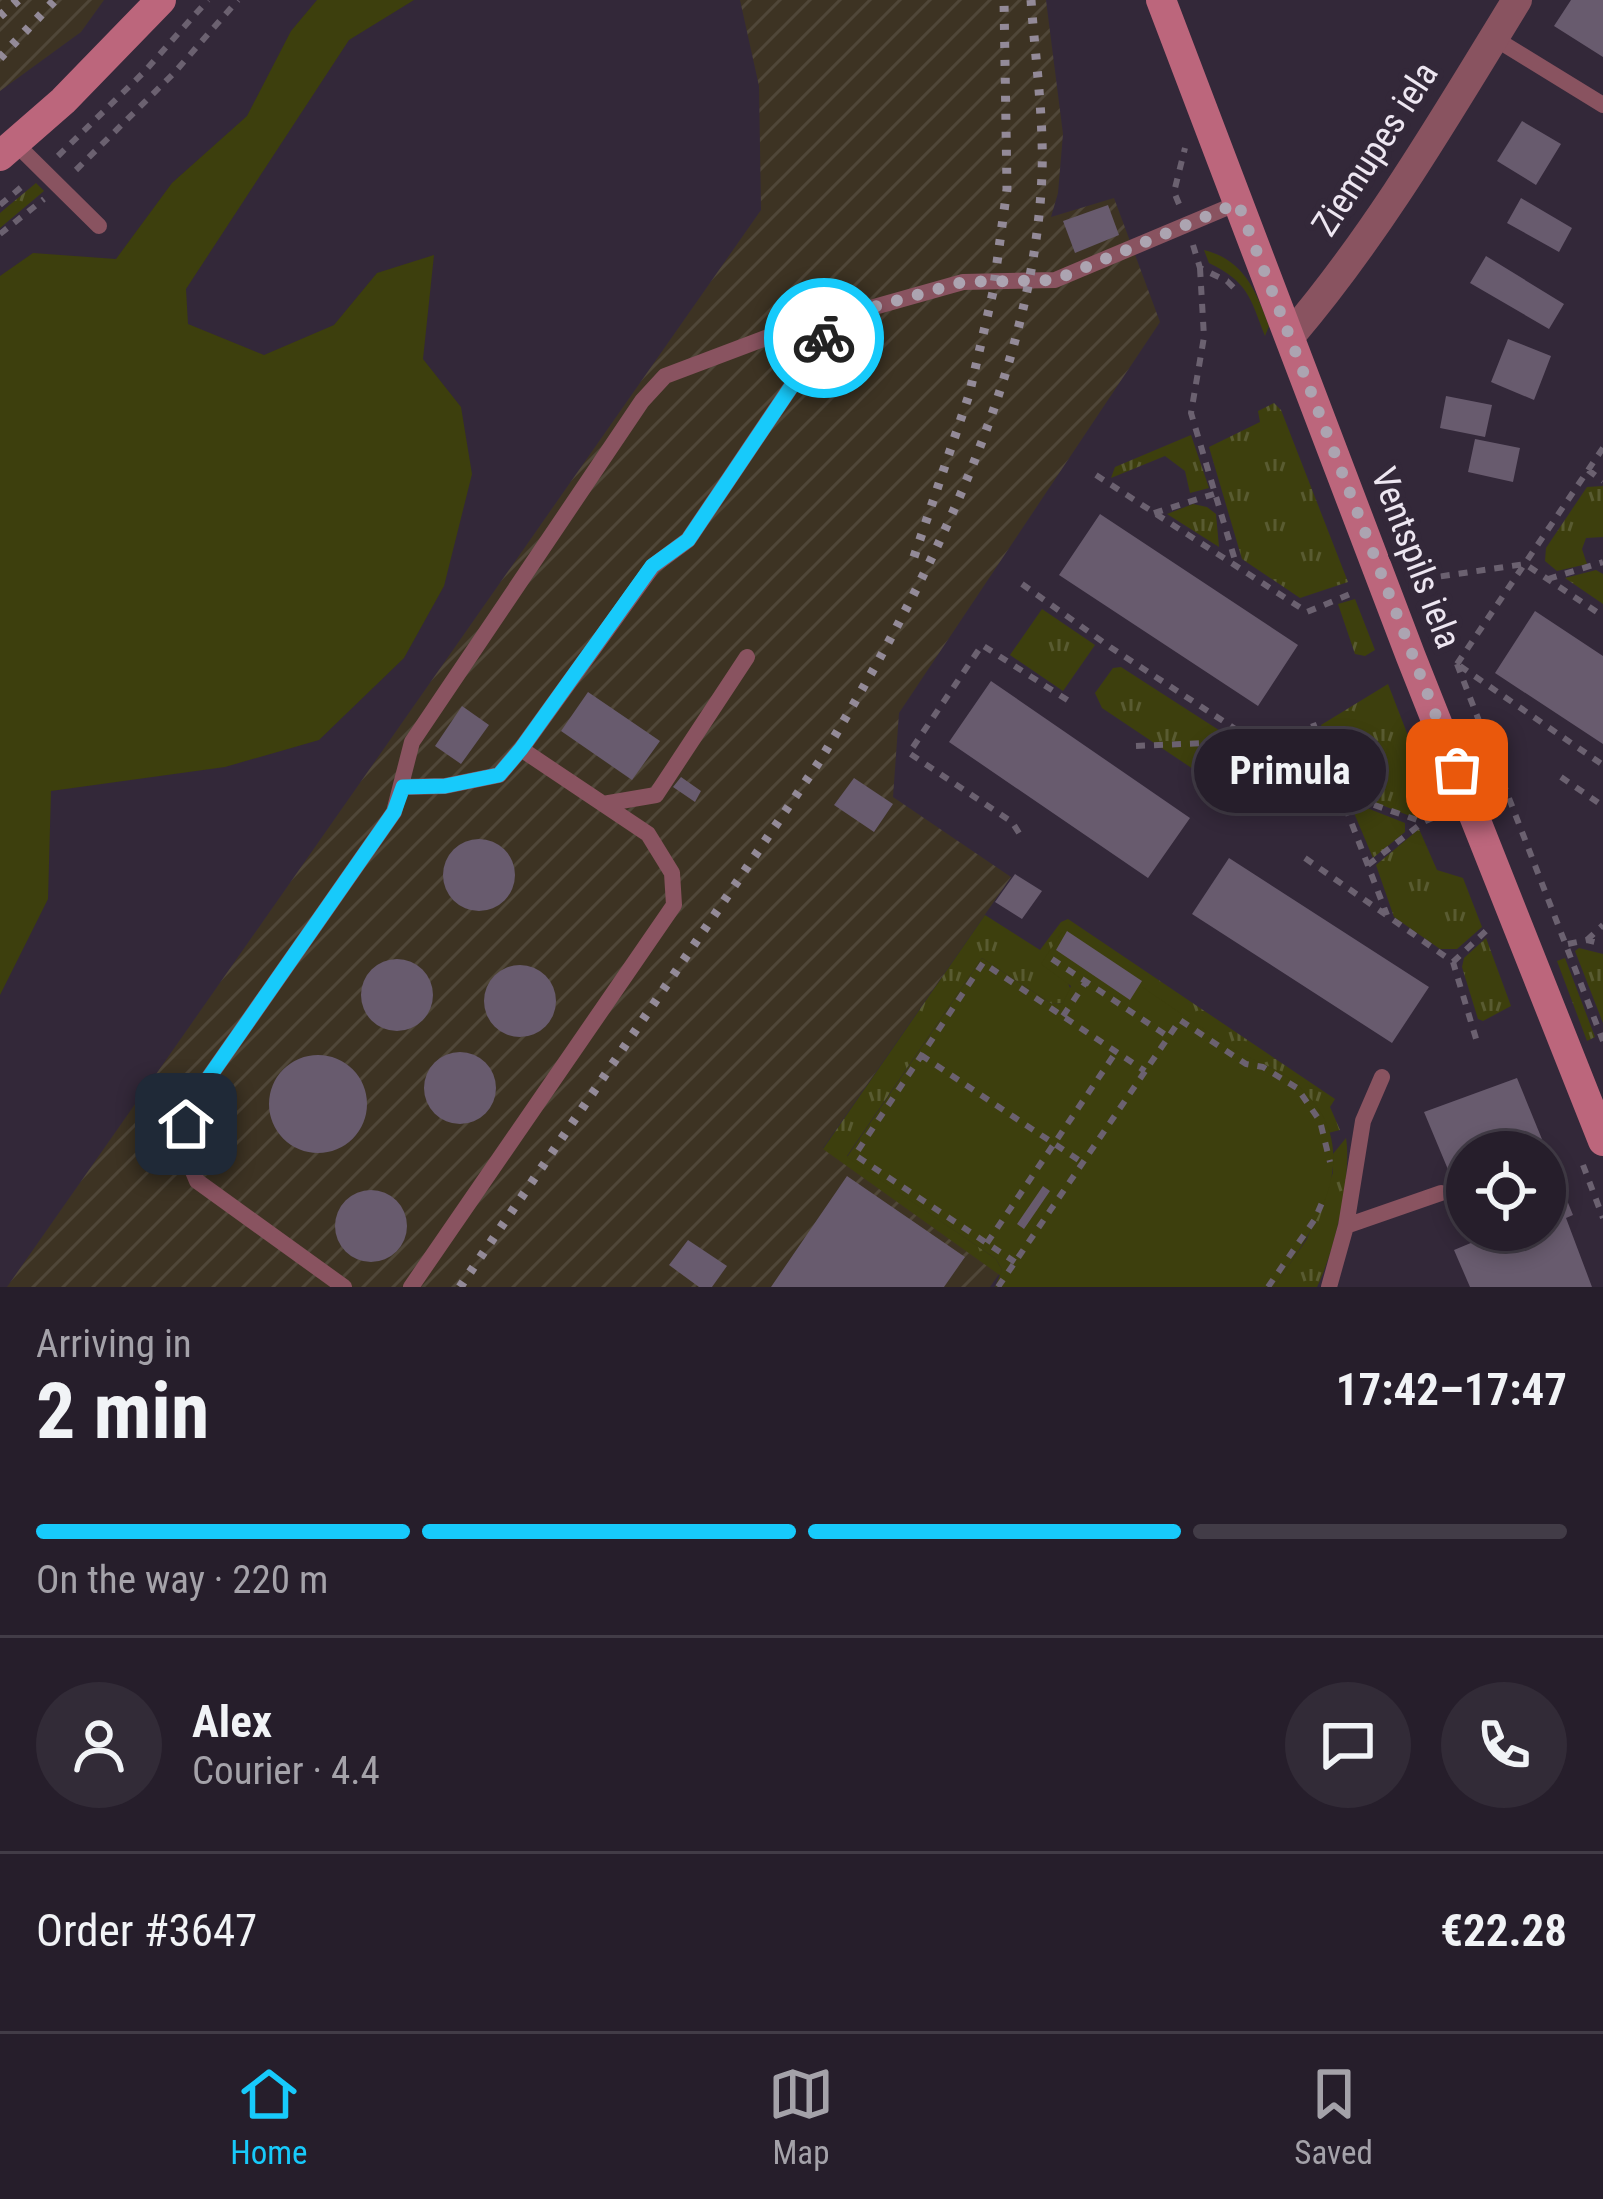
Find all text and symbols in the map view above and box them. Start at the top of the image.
street label: Ziemupes iela [1303,54,1447,244]
courier [764,278,884,398]
icon: bike [791,305,857,371]
street label: Ventspils iela [1362,462,1470,654]
pin [1406,719,1508,821]
callout: Primula [1193,728,1385,812]
icon: bag [1424,737,1490,803]
text: Primula [1229,748,1351,794]
pin [135,1073,237,1175]
icon: home [153,1091,219,1157]
map controls [1446,1131,1566,1251]
button: locate [1446,1131,1566,1251]
text: Arriving in [36,1321,192,1367]
text: 17:42–17:47 [1336,1363,1567,1416]
text: 2 min [36,1366,209,1457]
text: On the way · 220 m [36,1557,328,1603]
button: person [36,1682,162,1808]
button: chat [1285,1682,1411,1808]
button: phone [1441,1682,1567,1808]
text: Alex [192,1695,272,1748]
text: Courier · 4.4 [192,1748,380,1794]
text: Order #3647 [36,1904,257,1957]
text: €22.28 [1440,1904,1567,1957]
tab: Home [230,2061,308,2172]
tab: Map [768,2061,834,2172]
tab: Saved [1294,2061,1373,2172]

